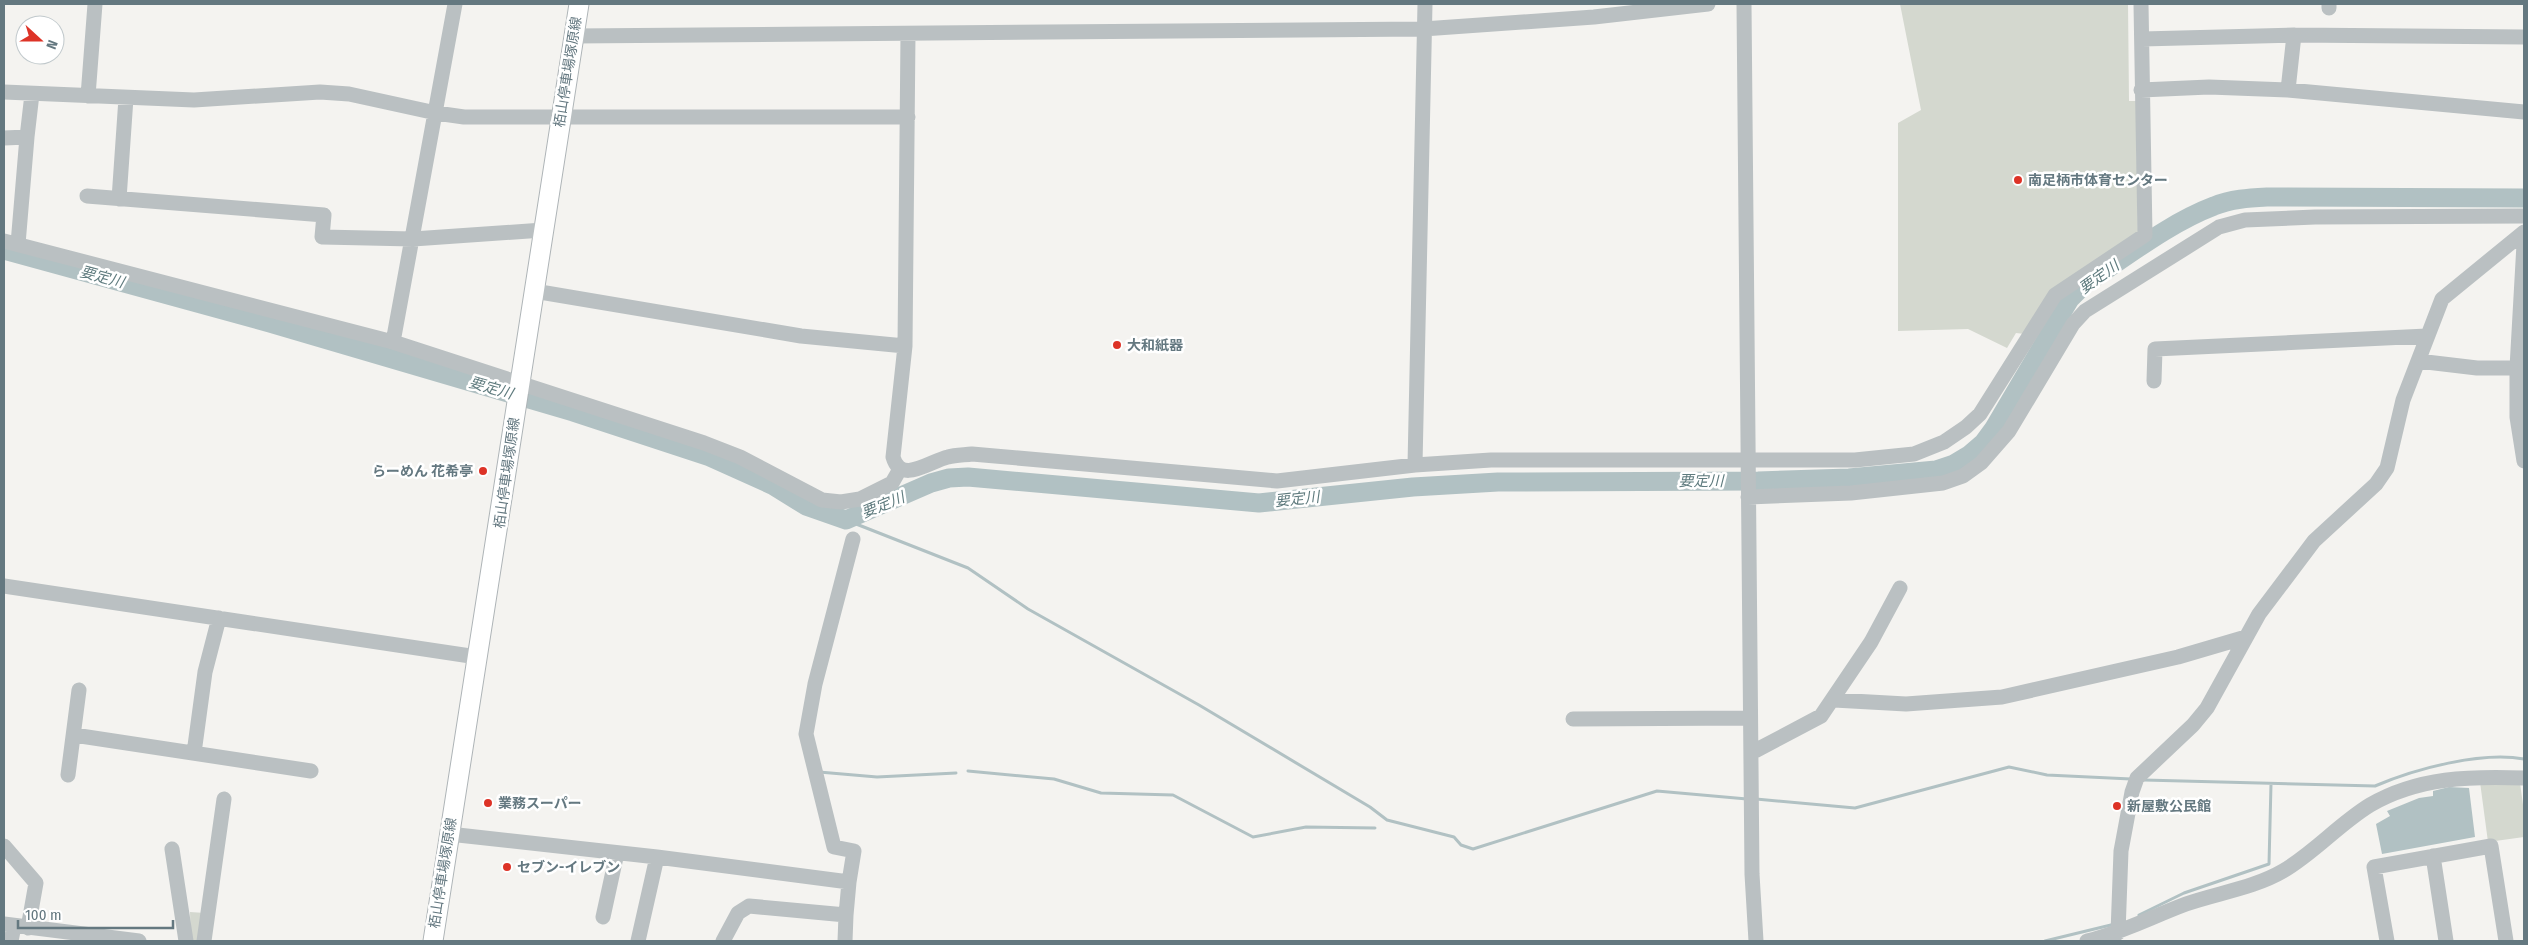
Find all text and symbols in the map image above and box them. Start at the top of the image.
north arrow [15,15,65,65]
street label: 栢山停車場塚原線 [551,15,585,129]
text: N [42,38,61,51]
place label: 南足柄市体育センター [2028,172,2168,189]
marker: 南足柄市体育センター [2012,174,2024,186]
water label: 要定川 [2076,255,2124,298]
water label: 要定川 [78,262,128,292]
place label: 大和紙器 [1127,337,1184,354]
marker: 大和紙器 [1111,339,1123,351]
water label: 要定川 [467,373,517,403]
street label: 栢山停車場塚原線 [491,416,523,530]
place label: らーめん 花希亭 [372,463,473,480]
marker: らーめん 花希亭 [477,465,489,477]
water label: 要定川 [1678,472,1725,490]
water label: 要定川 [859,487,909,522]
water label: 要定川 [1274,487,1322,510]
place label: 業務スーパー [498,795,582,812]
marker: 業務スーパー [482,797,494,809]
place label: 新屋敷公民館 [2127,798,2211,815]
marker: 新屋敷公民館 [2111,800,2123,812]
street label: 栢山停車場塚原線 [426,816,460,930]
place label: セブン-イレブン [517,859,620,876]
marker: セブン-イレブン [501,861,513,873]
scale bar [18,898,172,930]
text: 100 m [25,906,62,924]

